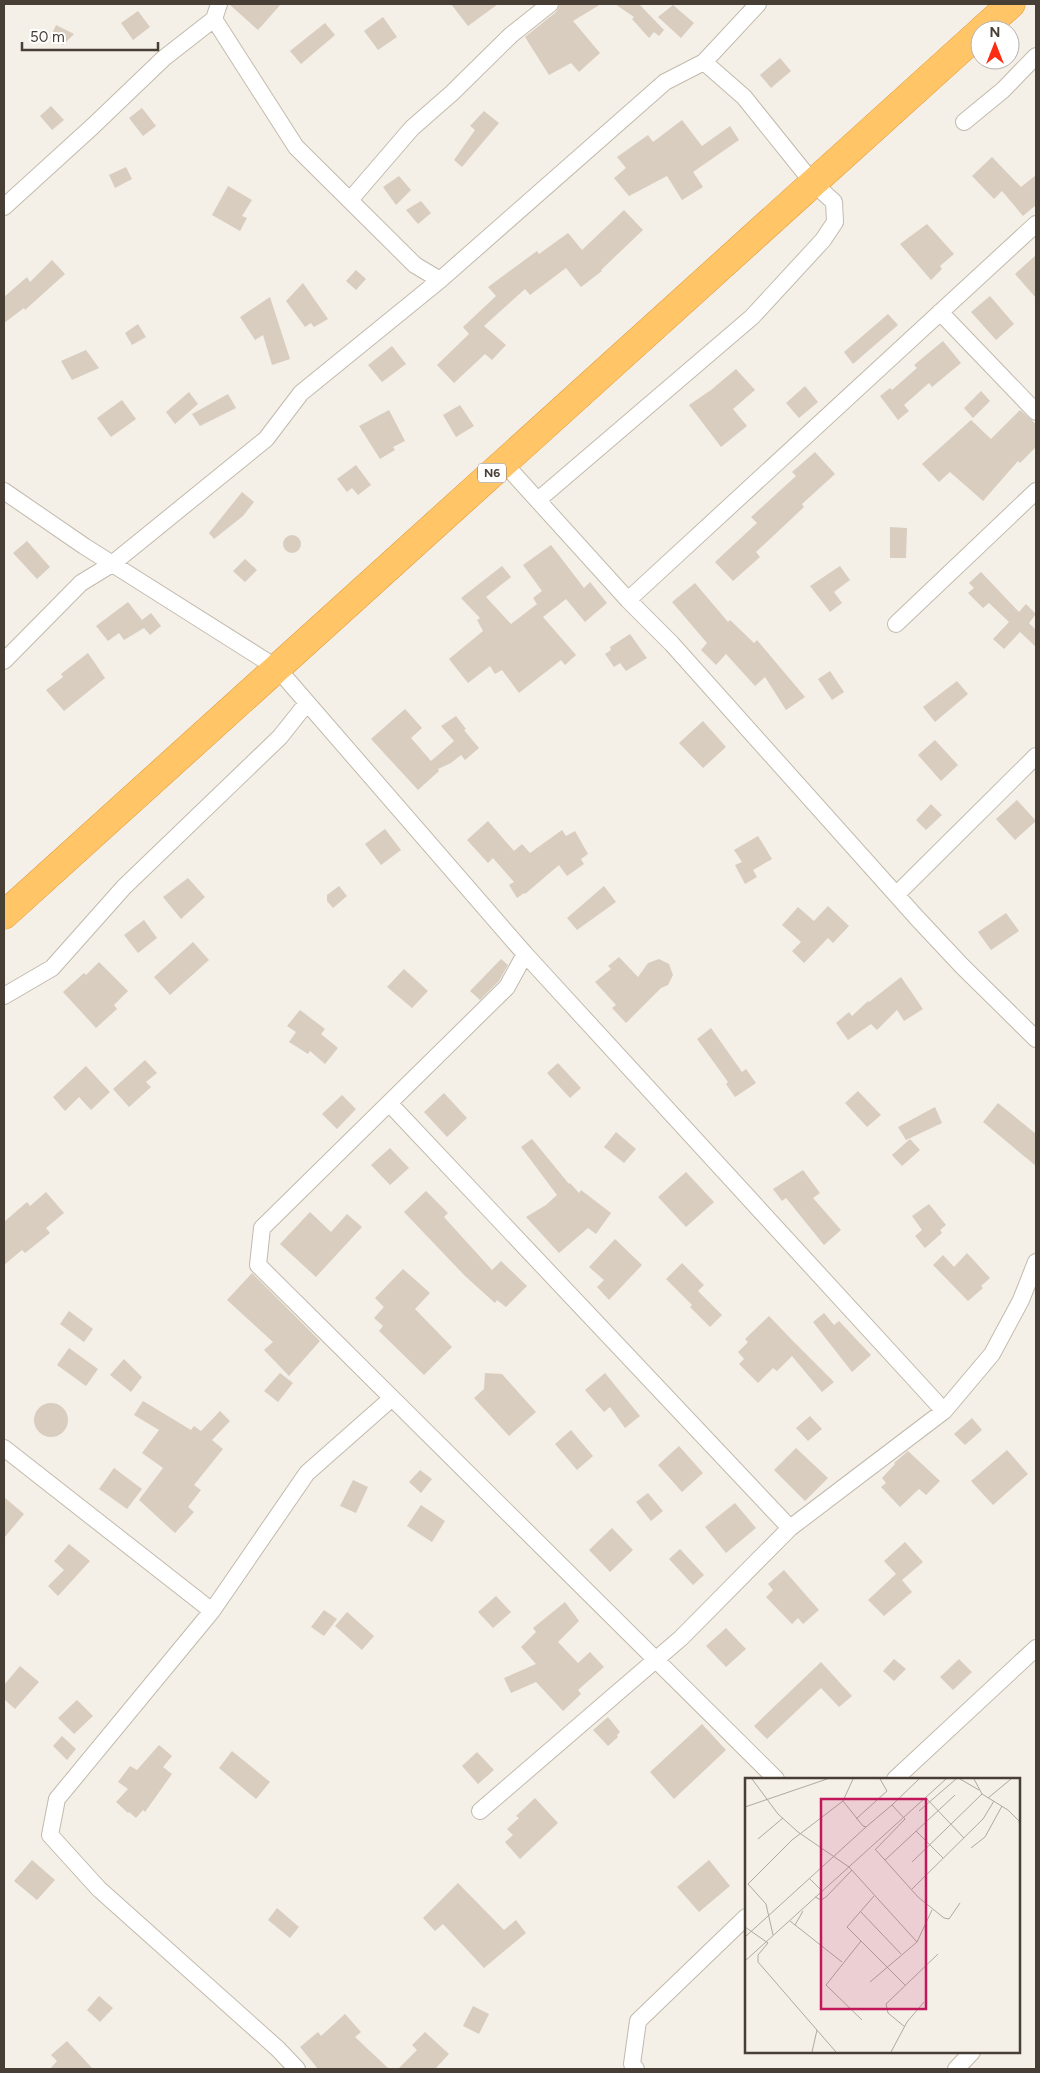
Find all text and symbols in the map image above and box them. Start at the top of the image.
scale bar [22,20,159,52]
north arrow [970,20,1020,70]
text: N [990,24,1000,41]
text: 50 m [30,28,65,46]
road number: N6 [478,463,506,482]
inset map [745,1778,1020,2053]

